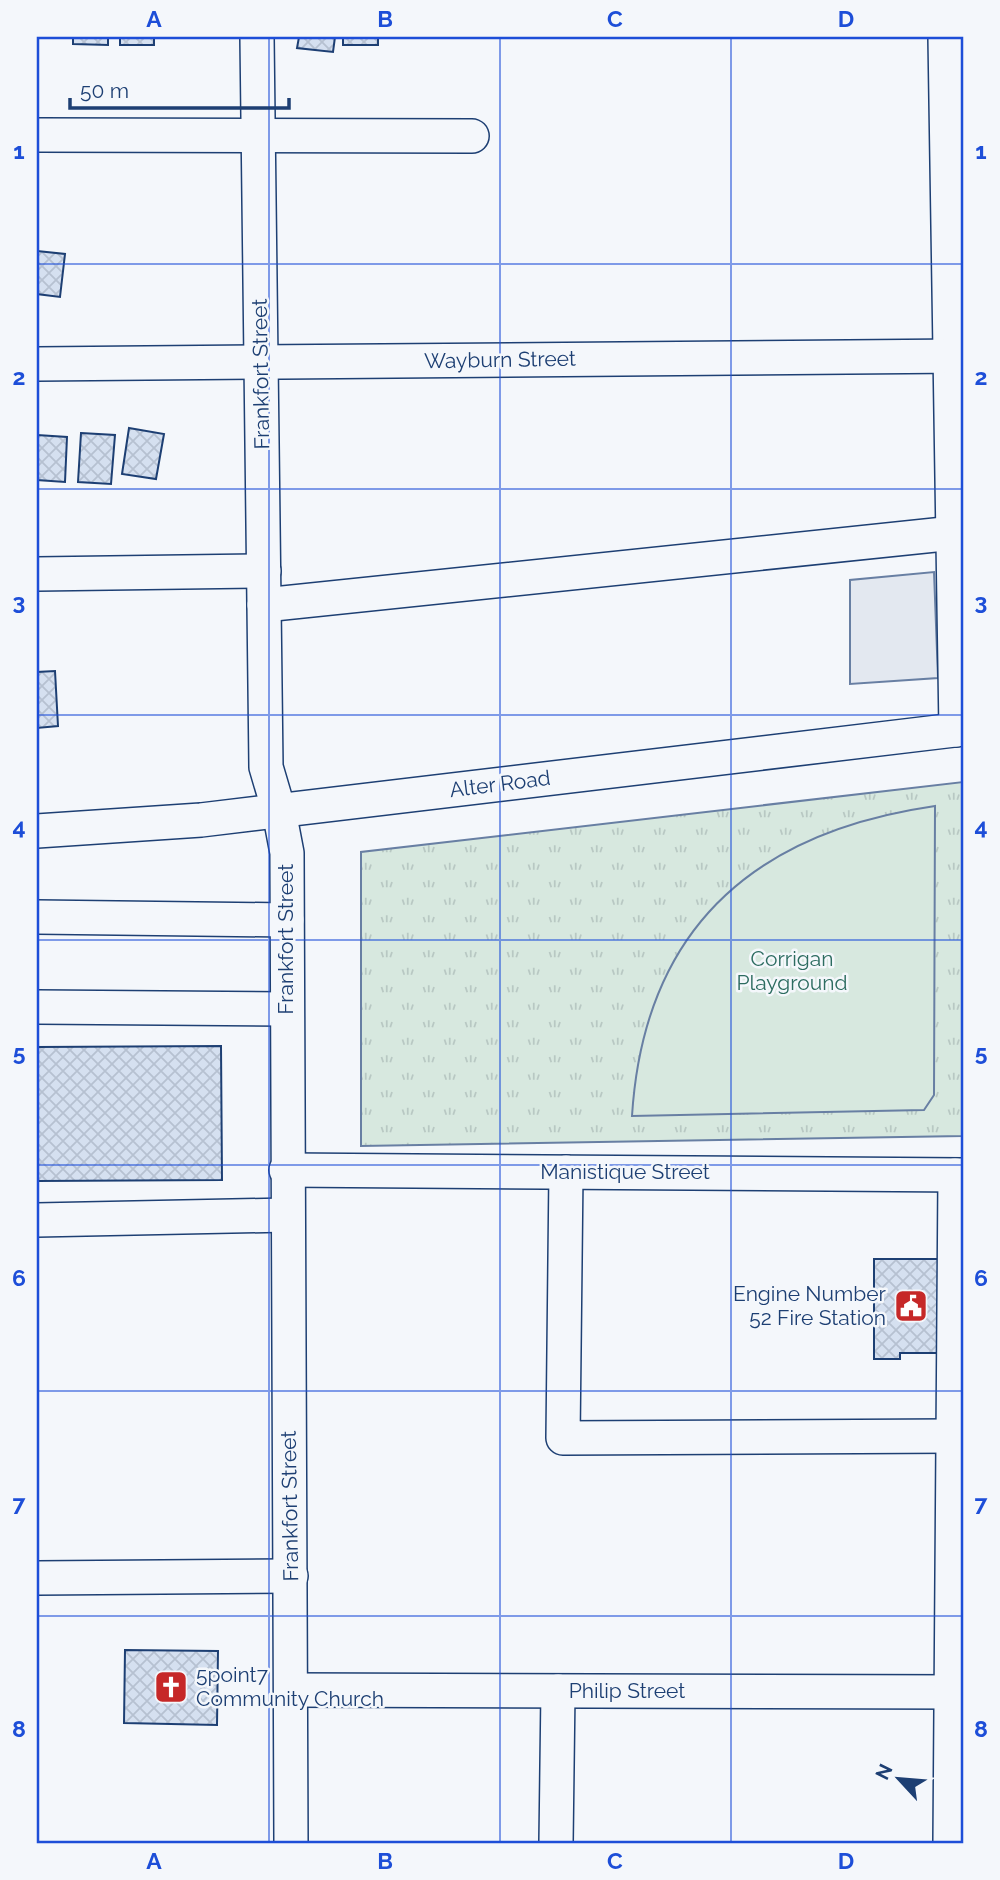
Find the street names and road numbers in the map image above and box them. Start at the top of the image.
street label: Frankfort Street [247,298,274,450]
street label: Wayburn Street [424,346,576,373]
street label: Alter Road [448,765,552,802]
street label: Frankfort Street [273,864,298,1014]
street label: Manistique Street [540,1159,710,1184]
street label: Frankfort Street [276,1430,303,1582]
street label: Philip Street [569,1678,685,1703]

